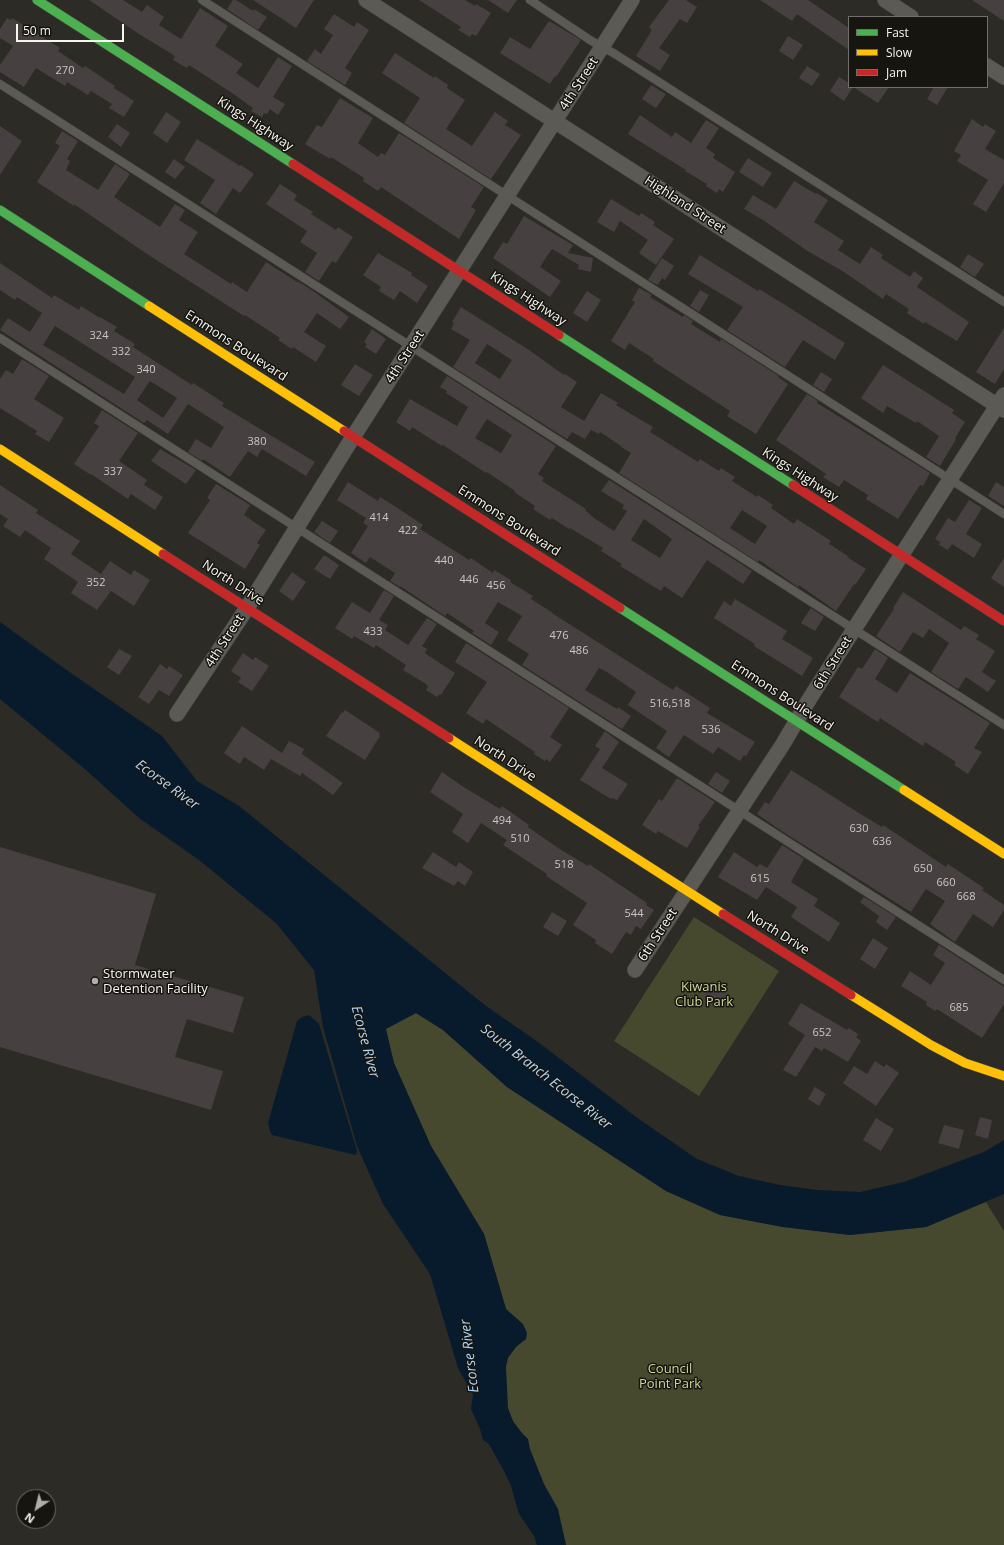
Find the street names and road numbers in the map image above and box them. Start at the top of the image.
street label: 4th Street [556,55,602,113]
street label: Kings Highway [214,94,296,154]
street label: Highland Street [641,173,729,237]
street label: Kings Highway [487,269,569,329]
street label: Emmons Boulevard [182,307,290,385]
street label: 4th Street [382,328,428,386]
street label: Kings Highway [759,445,841,505]
street label: Emmons Boulevard [455,482,563,560]
street label: North Drive [199,557,267,609]
street label: 4th Street [202,612,248,670]
street label: 6th Street [811,634,855,692]
street label: Emmons Boulevard [728,657,836,735]
street label: North Drive [471,733,539,785]
street label: 6th Street [635,906,681,964]
street label: North Drive [744,908,812,958]

